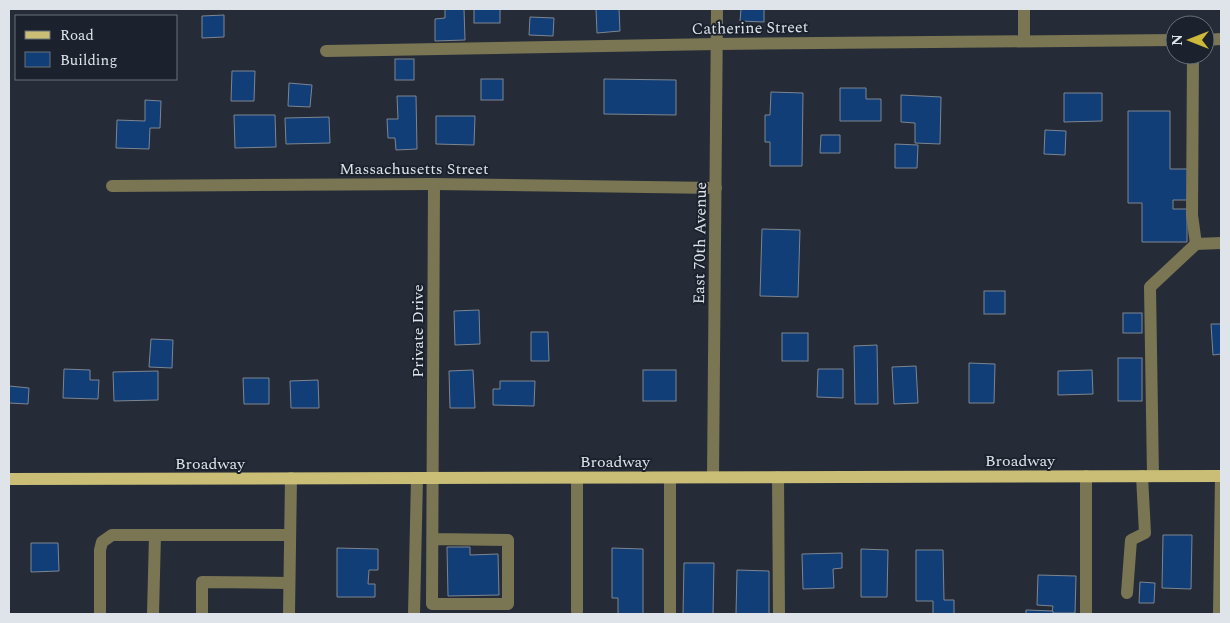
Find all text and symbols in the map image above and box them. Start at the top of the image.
legend [15,15,178,80]
street label: Catherine Street [692,15,809,41]
north arrow [1165,15,1215,65]
text: Road [60,24,94,47]
text: N [1167,34,1188,46]
text: Building [60,49,117,72]
street label: Massachusetts Street [339,157,489,181]
street label: East 70th Avenue [687,182,713,304]
street label: Private Drive [406,284,430,378]
street label: Broadway [985,449,1056,473]
street label: Broadway [580,450,651,474]
street label: Broadway [175,452,246,476]

